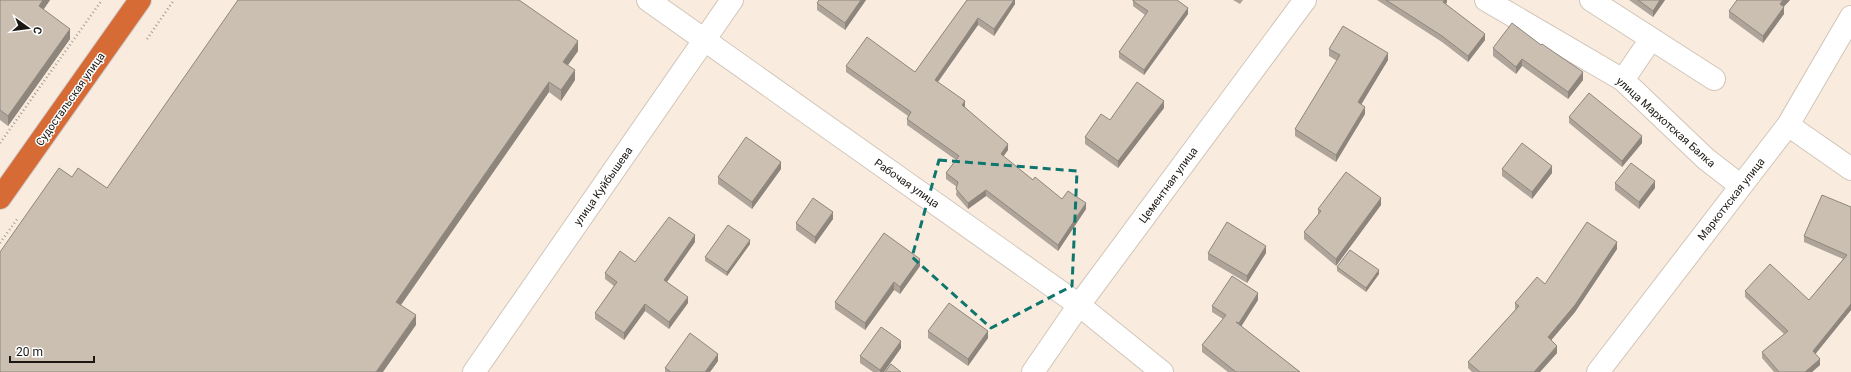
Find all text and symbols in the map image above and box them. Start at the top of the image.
north arrow [8,8,48,48]
text: С [30,25,44,35]
street label: Судостальская улица [33,50,108,148]
street label: улица Мархотская Балка [1614,75,1718,170]
street label: улица Куйбышева [571,144,635,228]
street label: Цементная улица [1136,145,1200,226]
street label: Маркотхская улица [1695,155,1768,243]
street label: Рабочая улица [872,156,942,211]
scale bar [10,338,94,364]
text: 20 m [16,345,43,359]

